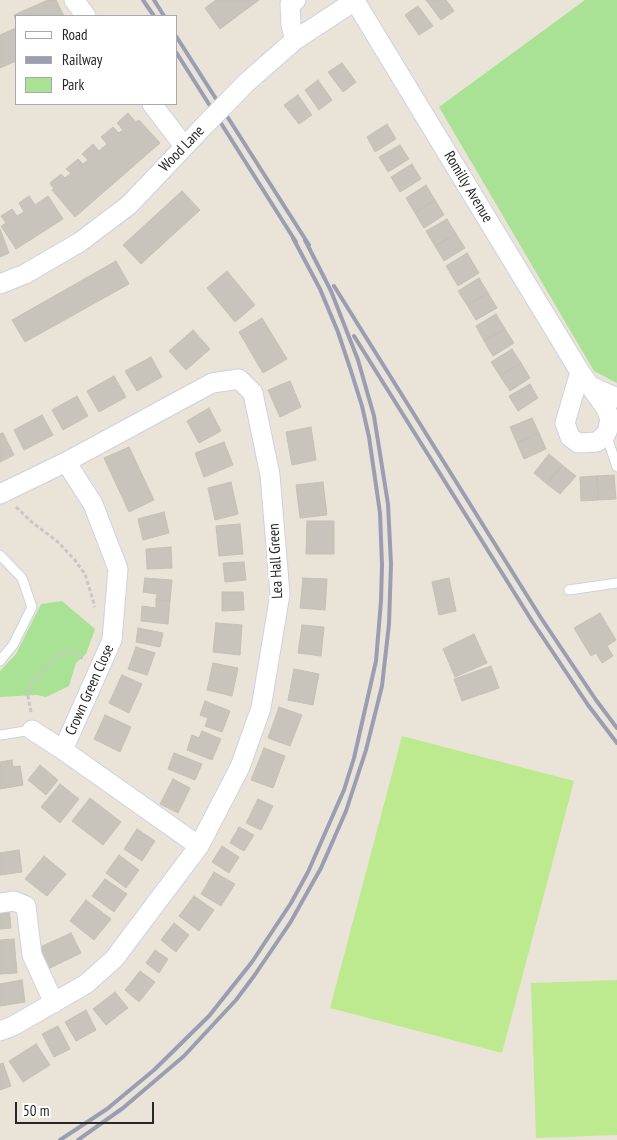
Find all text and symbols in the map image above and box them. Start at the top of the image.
legend [15,15,178,105]
text: Road [62,25,88,44]
text: Railway [62,50,102,69]
text: Park [62,75,84,94]
street label: Wood Lane [156,122,208,176]
street label: Romilly Avenue [440,148,496,226]
street label: Lea Hall Green [265,523,287,599]
street label: Crown Green Close [62,642,118,738]
scale bar [18,1092,156,1124]
text: 50 m [23,1101,49,1120]

